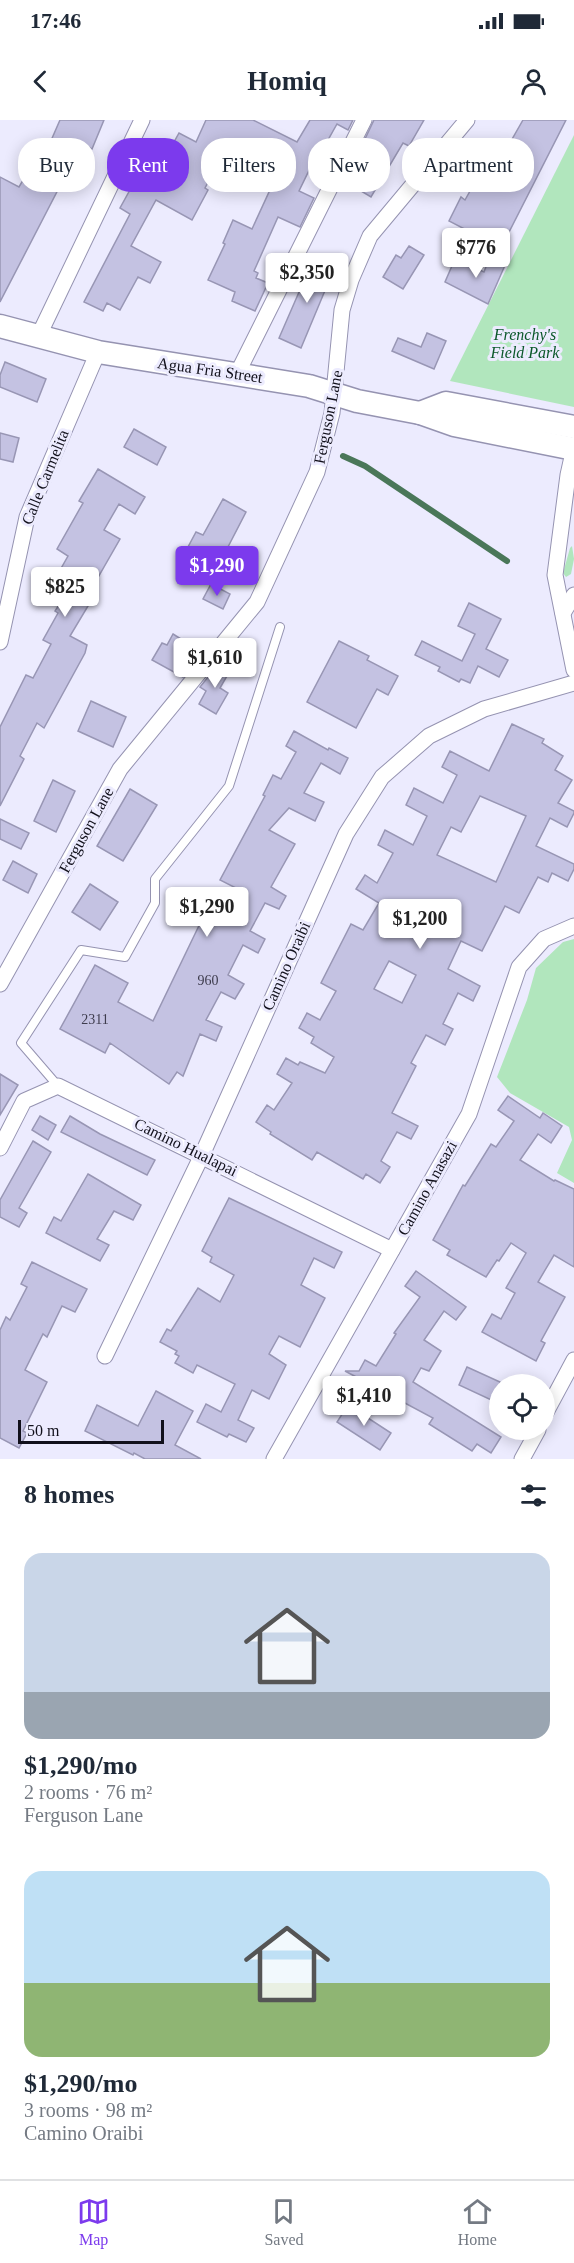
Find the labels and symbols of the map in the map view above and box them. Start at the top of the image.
pin: $776 [440,228,512,279]
pin: $2,350 [258,253,356,304]
park label: Frenchy's Field Park [490,326,560,361]
street label: Agua Fria Street [156,354,264,387]
street label: Ferguson Lane [311,369,346,466]
street label: Calle Carmelita [18,427,72,527]
pin: $1,290 [168,546,266,597]
pin: $825 [29,567,101,618]
pin: $1,610 [166,638,264,689]
street label: Ferguson Lane [55,784,117,876]
pin: $1,290 [158,887,256,938]
pin: $1,200 [371,899,469,950]
street label: Camino Oraibi [259,918,313,1013]
house number: 960 [198,973,219,988]
house number: 2311 [81,1012,109,1027]
street label: Camino Hualapai [131,1115,241,1180]
street label: Camino Anasazi [394,1137,460,1238]
pin: $1,410 [315,1376,413,1427]
scale bar [18,1417,164,1444]

